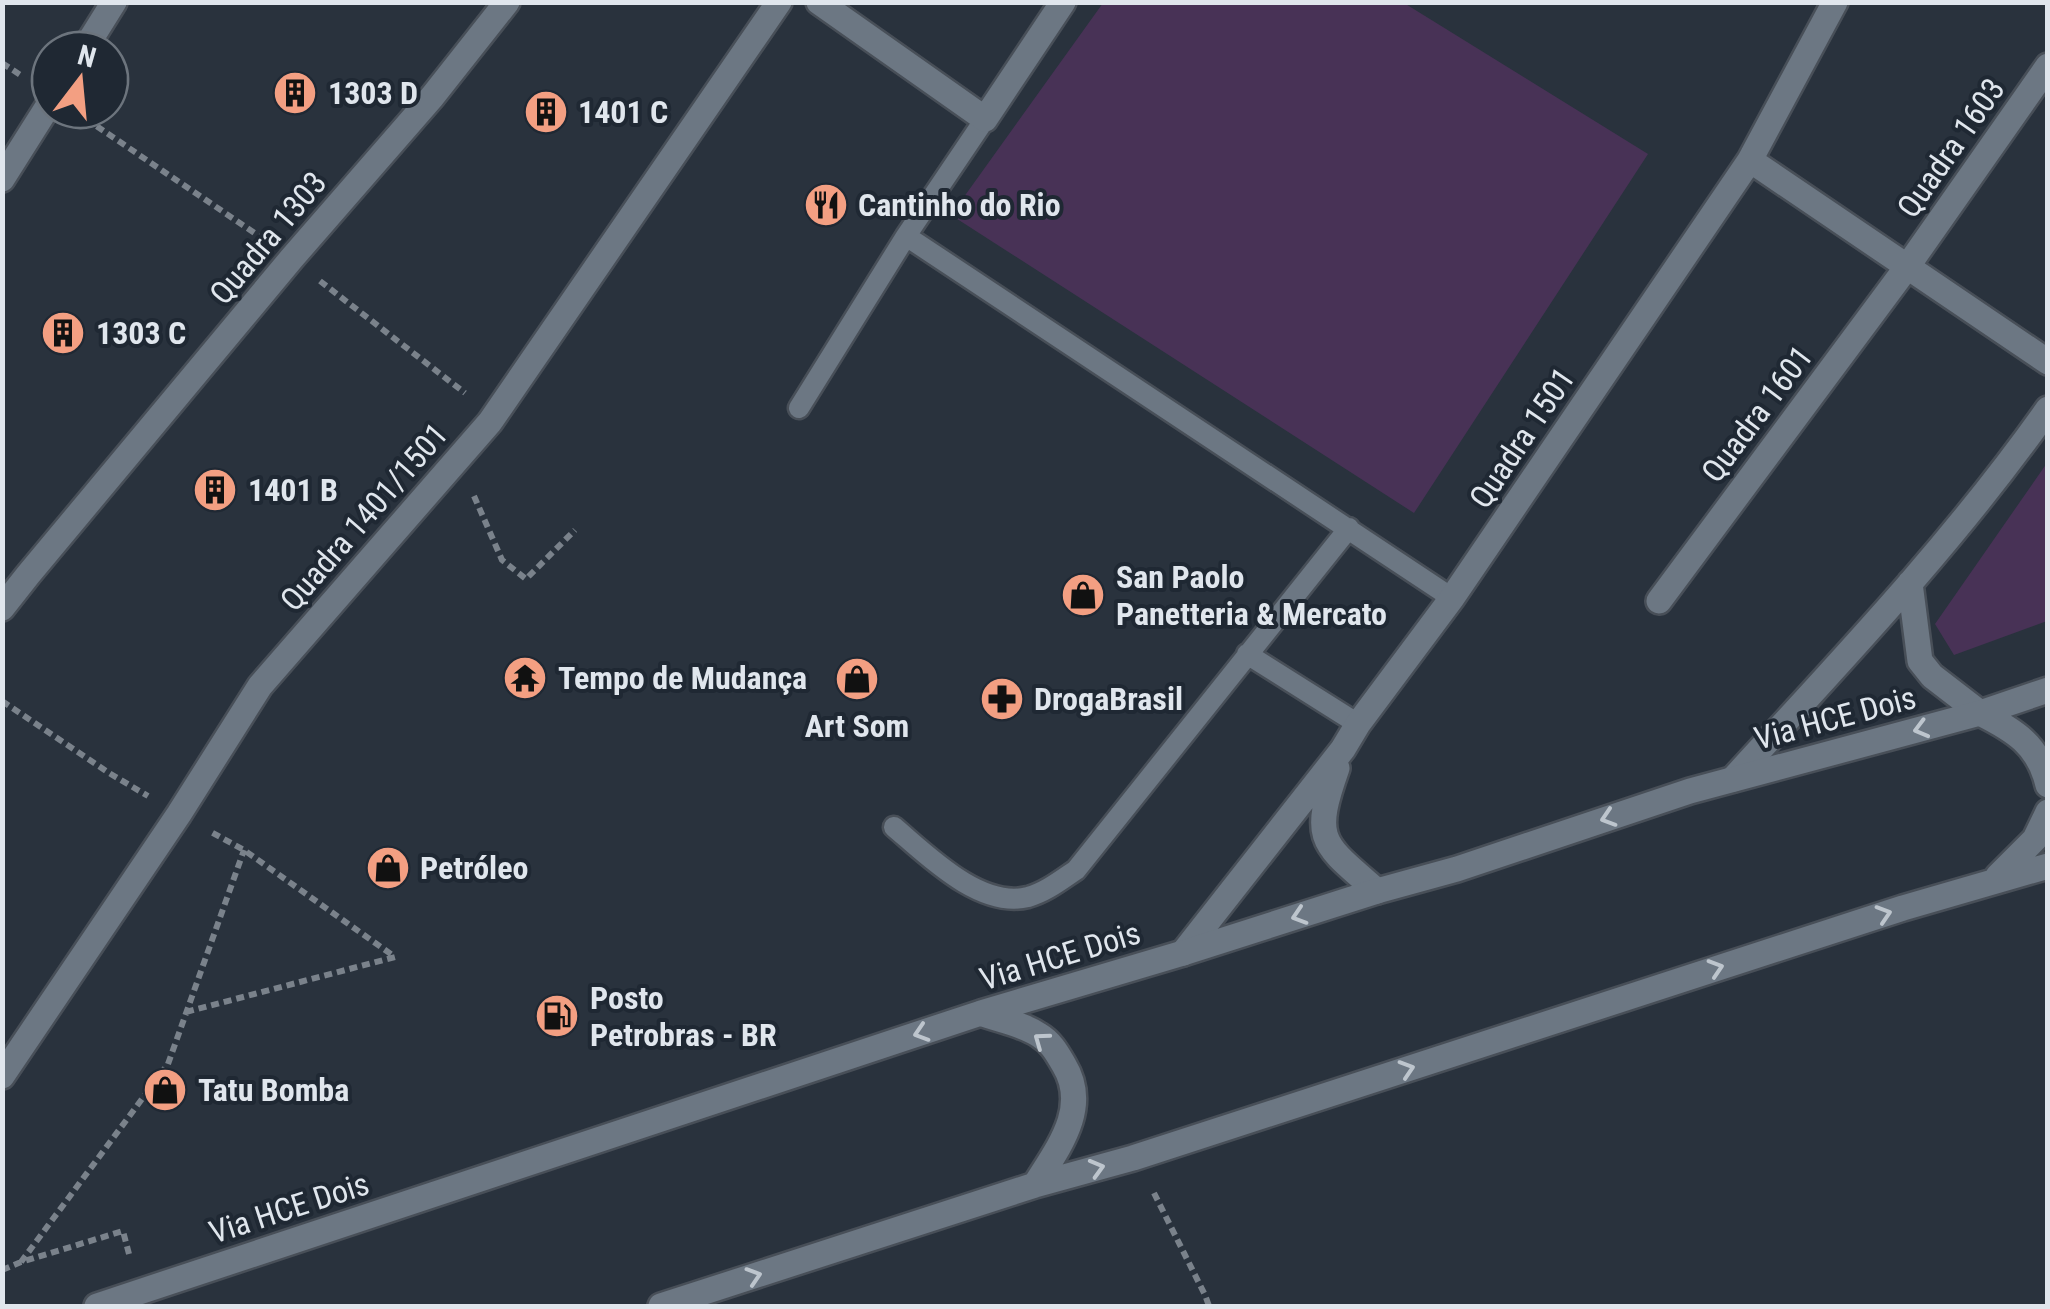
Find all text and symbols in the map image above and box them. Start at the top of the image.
north arrow [30,30,130,130]
text: N [74,38,100,75]
building icon: 1303 D [272,70,318,116]
street label: Quadra 1603 [1889,71,2013,225]
place label: 1303 D [328,74,418,112]
building icon: 1401 C [523,89,569,135]
place label: 1401 C [578,93,668,131]
street label: Quadra 1303 [202,164,334,312]
restaurant icon: Cantinho do Rio [803,182,849,228]
place label: Cantinho do Rio [858,186,1061,224]
building icon: 1303 C [40,310,86,356]
place label: 1303 C [96,314,186,352]
street label: Quadra 1601 [1693,338,1821,490]
street label: Quadra 1501 [1461,361,1583,515]
street label: Quadra 1401/1501 [272,415,456,619]
building icon: 1401 B [192,467,238,513]
place label: 1401 B [248,471,338,509]
place label: San Paolo Panetteria & Mercato [1116,558,1387,633]
shop icon: San Paolo Panetteria & Mercato [1060,572,1106,618]
temple icon: Tempo de Mudança [502,655,548,701]
shop icon: Art Som [834,656,880,702]
place label: Tempo de Mudança [558,659,807,697]
pharmacy icon: DrogaBrasil [979,676,1025,722]
street label: Via HCE Dois [1750,678,1920,758]
place label: DrogaBrasil [1034,680,1183,718]
place label: Art Som [805,707,909,745]
one-way arrow [1913,717,1930,738]
one-way arrow [1601,807,1618,827]
shop icon: Petróleo [365,845,411,891]
place label: Petróleo [420,849,528,887]
one-way arrow [1291,905,1308,925]
one-way arrow [1875,905,1892,925]
street label: Via HCE Dois [975,914,1145,998]
one-way arrow [1706,960,1723,980]
place label: Posto Petrobras - BR [590,979,777,1054]
fuel station icon: Posto Petrobras - BR [534,993,580,1039]
one-way arrow [914,1022,931,1042]
one-way arrow [1034,1034,1052,1051]
one-way arrow [1397,1060,1414,1080]
shop icon: Tatu Bomba [142,1067,188,1113]
place label: Tatu Bomba [198,1071,349,1109]
one-way arrow [1088,1158,1105,1179]
street label: Via HCE Dois [204,1164,374,1252]
one-way arrow [745,1268,762,1288]

